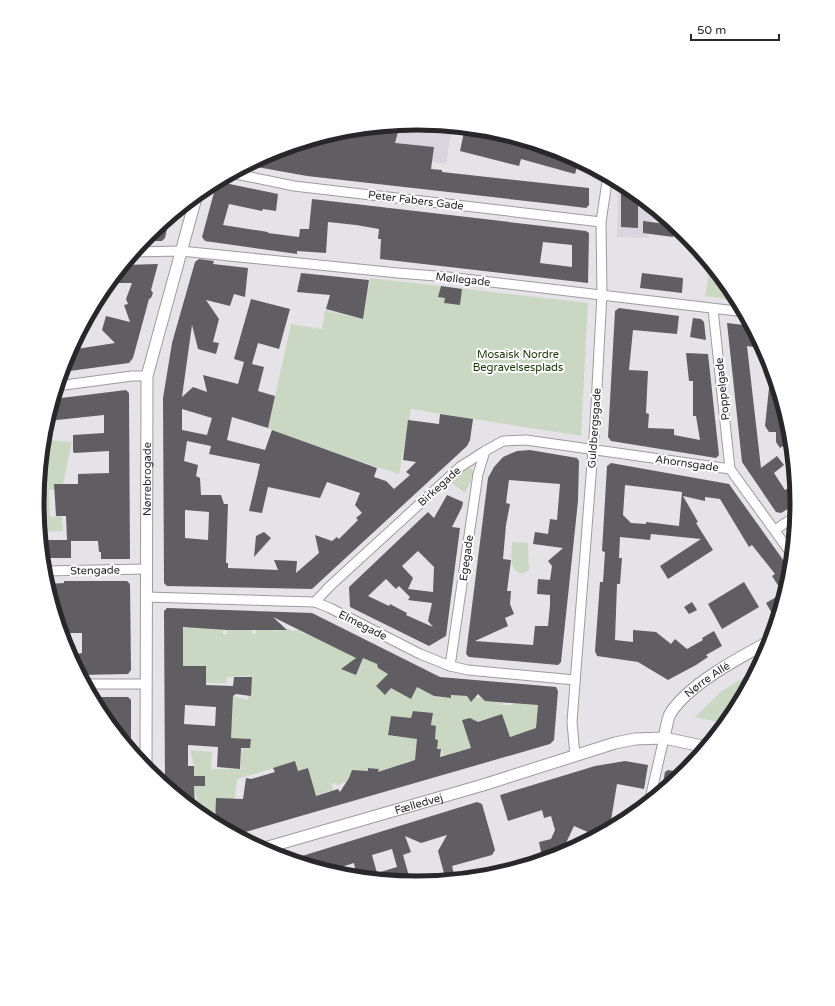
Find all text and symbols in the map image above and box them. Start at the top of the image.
scale bar [691,16,779,42]
text: 50 m [697,23,726,37]
street label: Peter Fabers Gade [367,188,464,213]
street label: Møllegade [435,270,491,289]
park label: Mosaisk Nordre Begravelsesplads [473,348,563,374]
street label: Poppelgade [713,357,732,421]
street label: Guldbergsgade [585,387,604,469]
street label: Nørrebrogade [141,442,154,516]
street label: Ahornsgade [654,453,720,474]
street label: Birkegade [415,464,463,509]
street label: Egegade [457,534,476,582]
street label: Stengade [70,564,120,577]
street label: Elmegade [336,608,389,643]
street label: Nørre Allé [682,659,732,700]
street label: Fælledvej [393,791,444,817]

